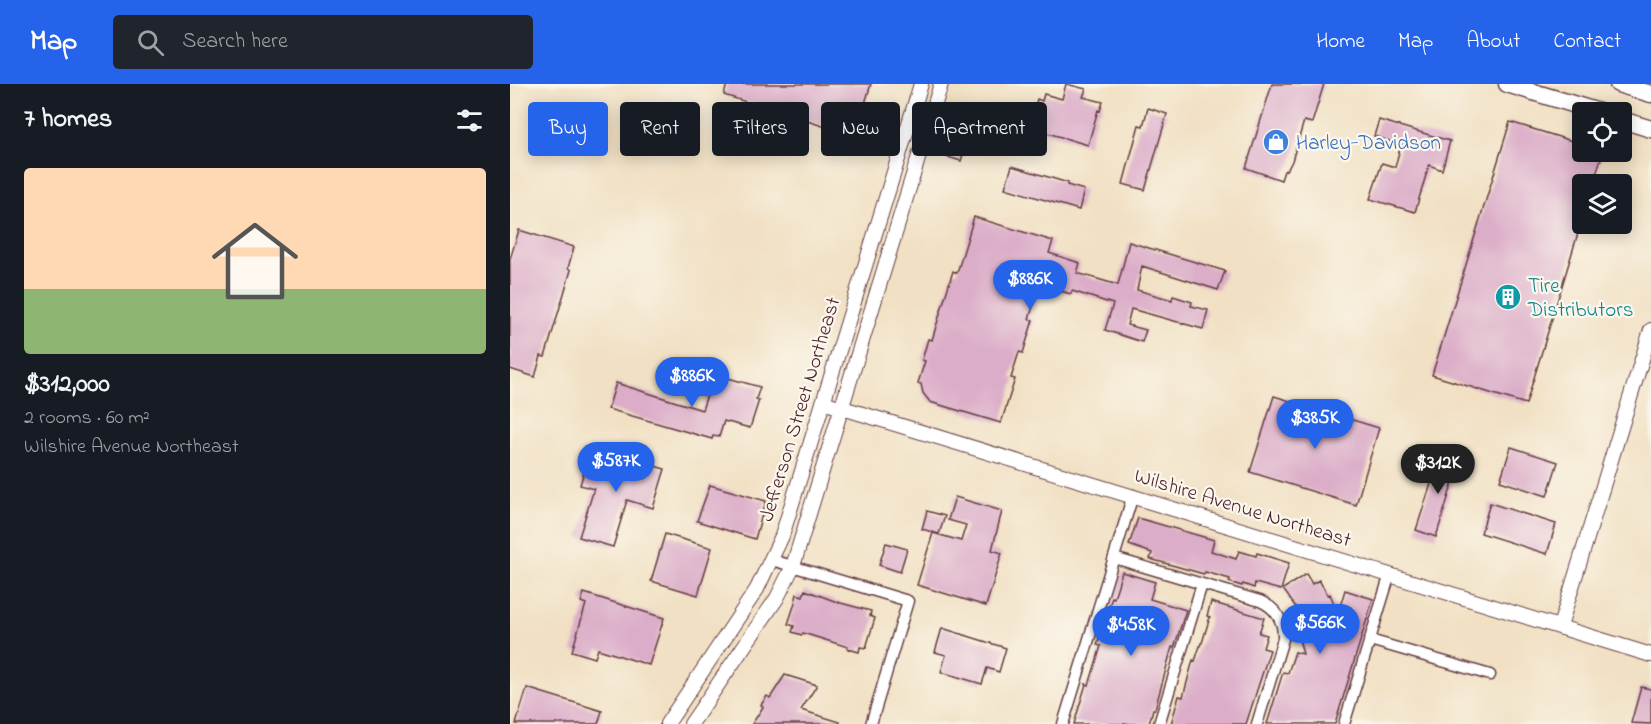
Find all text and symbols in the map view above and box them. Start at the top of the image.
search box [113,15,533,69]
text: Map [30,22,77,63]
icon: search [134,26,167,59]
text: Search here [182,26,288,58]
text: Home [1316,27,1365,57]
text: Map [1398,27,1433,57]
text: About [1466,27,1520,57]
text: Contact [1553,27,1621,57]
text: 7 homes [24,101,112,139]
chip: Buy [528,102,608,156]
chip: Rent [620,102,700,156]
chip: Filters [712,102,809,156]
chip: New [821,102,900,156]
chip: Apartment [912,102,1047,156]
map controls [1572,102,1632,234]
button: locate [1572,102,1632,162]
icon: filters [453,104,486,137]
shop icon: Harley-Davidson [1261,127,1291,157]
place label: Harley-Davidson [1296,129,1441,161]
button: layers [1572,174,1632,234]
icon: home [201,207,309,315]
pin: $886K [988,260,1072,311]
text: $886K [1007,265,1053,294]
place label: Tire Distributors [1527,272,1633,326]
building icon: Tire Distributors [1493,282,1523,312]
street label: Jefferson Street Northeast [752,294,849,525]
pin: $886K [650,357,734,408]
text: $886K [669,362,715,391]
text: $312,000 [24,366,110,404]
pin: $385K [1273,399,1357,450]
text: 2 rooms · 60 m² [24,404,150,433]
text: $385K [1291,404,1340,433]
text: Wilshire Avenue Northeast [24,433,239,462]
pin: $587K [574,442,658,493]
pin: $312K [1396,444,1480,495]
text: $587K [592,447,640,476]
text: $312K [1415,449,1461,478]
street label: Wilshire Avenue Northeast [1130,462,1355,556]
pin: $566K [1278,604,1362,655]
pin: $458K [1089,606,1173,657]
text: $566K [1295,609,1345,638]
text: $458K [1107,611,1155,640]

